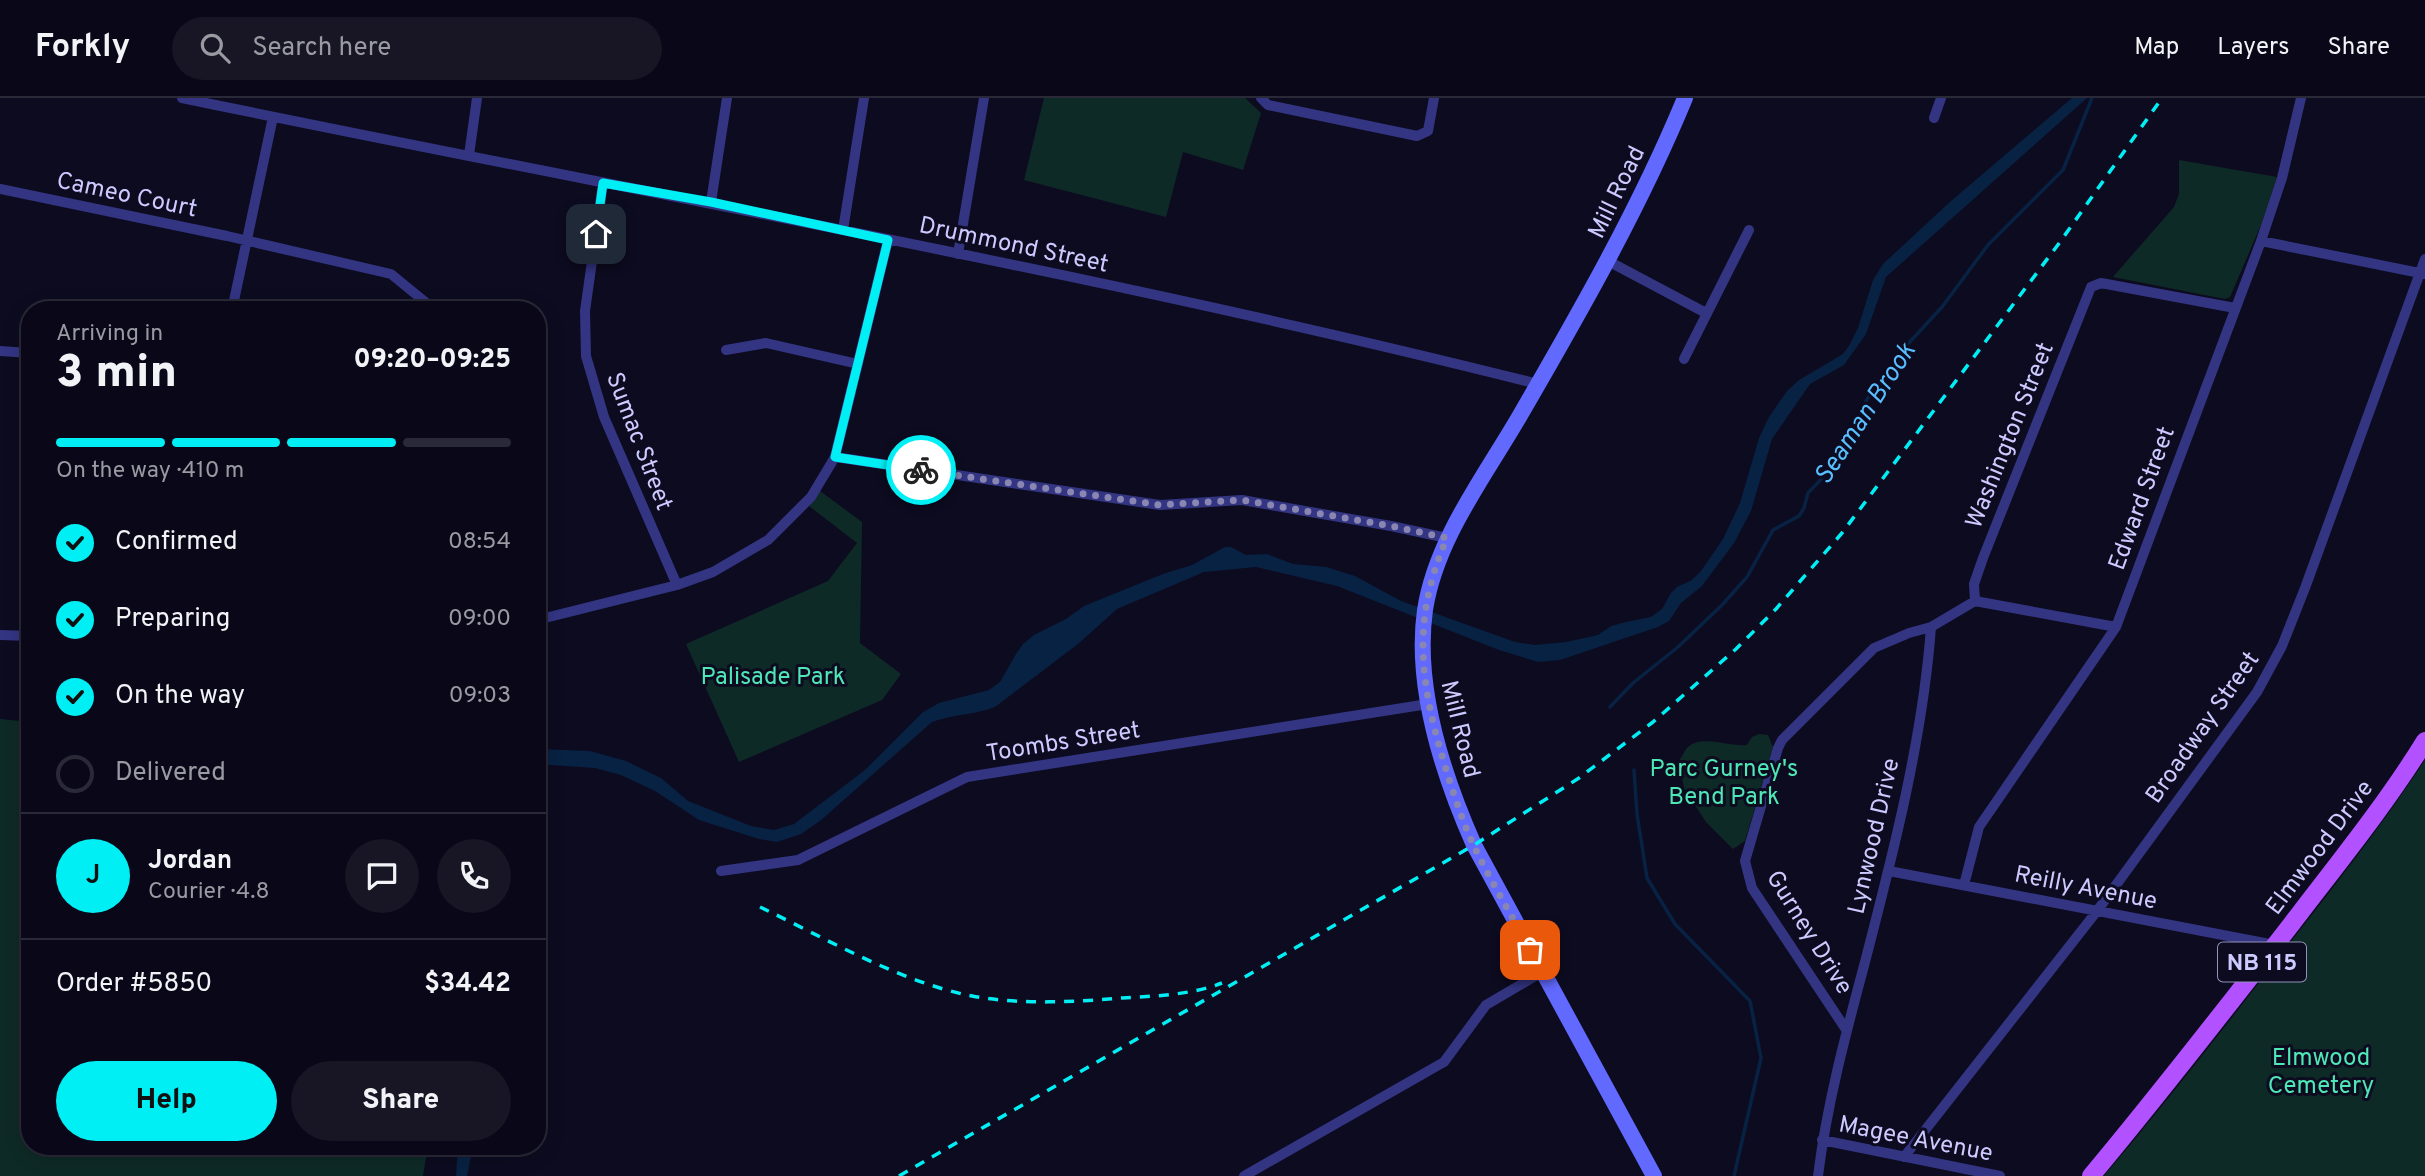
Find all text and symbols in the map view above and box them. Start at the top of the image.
search box [172,17,662,80]
text: Forkly [35,27,130,69]
icon: search [196,29,234,67]
text: Search here [252,32,391,65]
text: Map [2134,33,2179,63]
text: Layers [2217,33,2289,63]
text: Share [2327,33,2390,63]
street label: Mill Road [1583,142,1653,244]
street label: Cameo Court [54,166,200,225]
pin [566,204,626,264]
street label: Drummond Street [916,211,1111,281]
icon: home [577,215,615,253]
text: Arriving in [56,320,163,349]
water label: Seaman Brook [1808,336,1925,491]
street label: Washington Street [1960,338,2062,533]
text: 09:20–09:25 [354,344,511,377]
text: 3 min [56,345,177,404]
street label: Sumac Street [598,369,678,515]
street label: Edward Street [2103,423,2183,575]
courier [886,435,956,505]
icon: bike [902,451,940,489]
text: On the way · 410 m [56,457,244,486]
icon: check [56,524,94,562]
text: Confirmed [115,526,238,559]
text: 08:54 [448,528,511,557]
icon: check [56,601,94,639]
text: Preparing [115,603,230,636]
text: 09:00 [448,605,511,634]
street label: Broadway Street [2140,646,2267,810]
park label: Palisade Park [700,663,846,693]
icon: check [56,678,94,716]
street label: Mill Road [1433,678,1486,781]
text: On the way [115,680,245,713]
text: 09:03 [449,682,511,711]
street label: Toombs Street [984,716,1142,770]
park label: Parc Gurney's Bend Park [1650,755,1798,813]
street label: Lynwood Drive [1842,756,1907,917]
text: Delivered [115,757,226,790]
street label: Elmwood Drive [2260,775,2381,922]
button: chat [345,839,419,913]
button: phone [437,839,511,913]
text: Jordan [148,845,232,878]
text: J [86,860,100,893]
street label: Reilly Avenue [2012,860,2159,917]
street label: Gurney Drive [1758,865,1858,1001]
text: Courier · 4.8 [148,878,269,907]
pin [1500,920,1560,980]
icon: bag [1511,931,1549,969]
road number: NB 115 [2218,942,2306,982]
text: Order #5850 [56,968,212,1001]
text: $34.42 [424,968,511,1001]
park label: Elmwood Cemetery [2268,1044,2374,1102]
button: Help [56,1061,277,1141]
button: Share [291,1061,511,1141]
street label: Magee Avenue [1836,1110,1995,1170]

